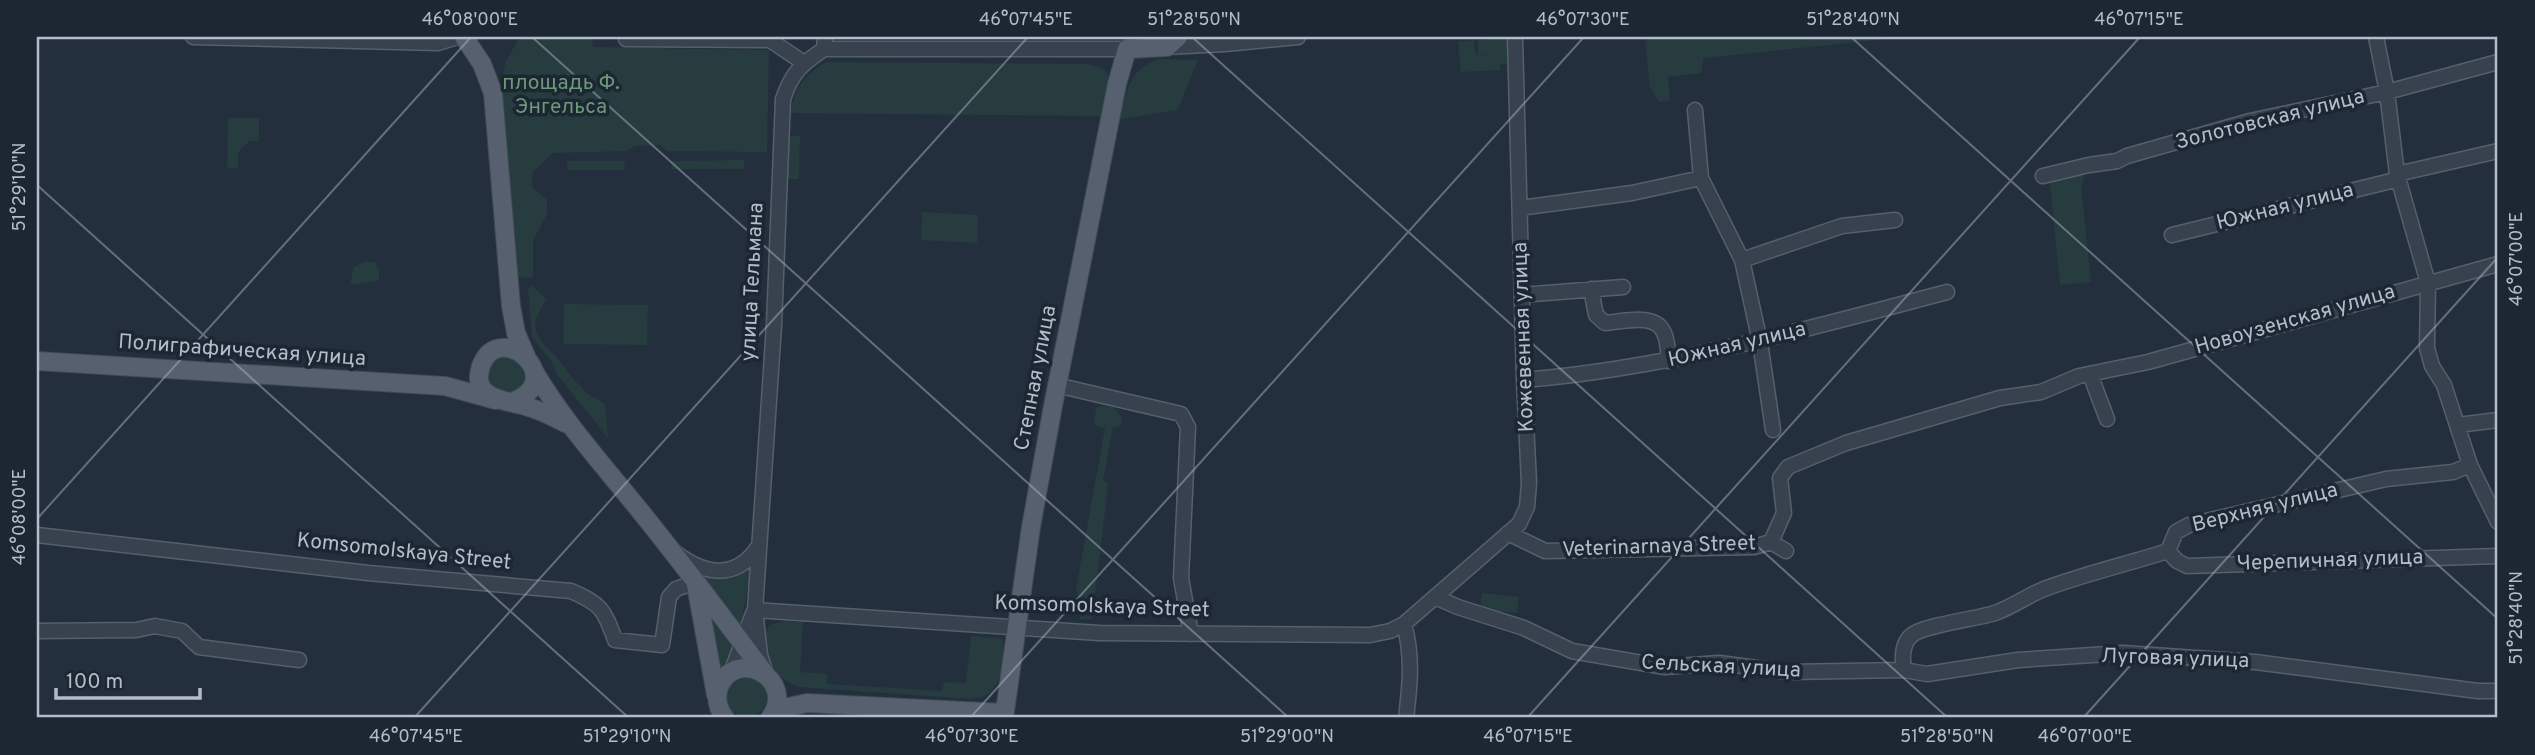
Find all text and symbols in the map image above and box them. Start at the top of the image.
text: 46°08'00"E [422,9,518,32]
text: 46°07'45"E [979,9,1073,32]
text: 51°28'50"N [1147,9,1241,32]
text: 46°07'30"E [1536,9,1630,32]
text: 51°28'40"N [1806,9,1900,32]
text: 46°07'15"E [2094,9,2184,32]
park label: площадь Ф. Энгельса [502,70,620,121]
street label: Золотовская улица [2173,83,2367,157]
text: 51°29'10"N [9,142,32,232]
street label: Южная улица [2214,177,2356,237]
street label: улица Тельмана [735,202,771,362]
text: 46°07'00"E [2506,212,2529,306]
street label: Кожевенная улица [1507,241,1541,433]
street label: Новоузенская улица [2192,278,2398,362]
street label: Степная улица [1009,303,1063,453]
street label: Южная улица [1666,316,1808,374]
street label: Полиграфическая улица [117,329,367,373]
text: 46°08'00"E [9,469,32,565]
street label: Верхняя улица [2189,477,2341,539]
street label: Komsomolskaya Street [296,527,512,577]
street label: Veterinarnaya Street [1562,530,1756,564]
street label: Черепичная улица [2236,544,2424,578]
text: 51°28'40"N [2506,571,2529,665]
street label: Komsomolskaya Street [994,590,1210,624]
street label: Луговая улица [2100,643,2250,675]
street label: Сельская улица [1640,649,1802,685]
scale bar [56,657,200,701]
text: 100 m [66,669,123,696]
text: 46°07'45"E [369,726,463,749]
text: 51°29'10"N [582,726,672,749]
text: 46°07'30"E [925,726,1019,749]
text: 51°29'00"N [1240,726,1334,749]
text: 46°07'15"E [1483,726,1573,749]
text: 51°28'50"N [1900,726,1994,749]
text: 46°07'00"E [2038,726,2132,749]

